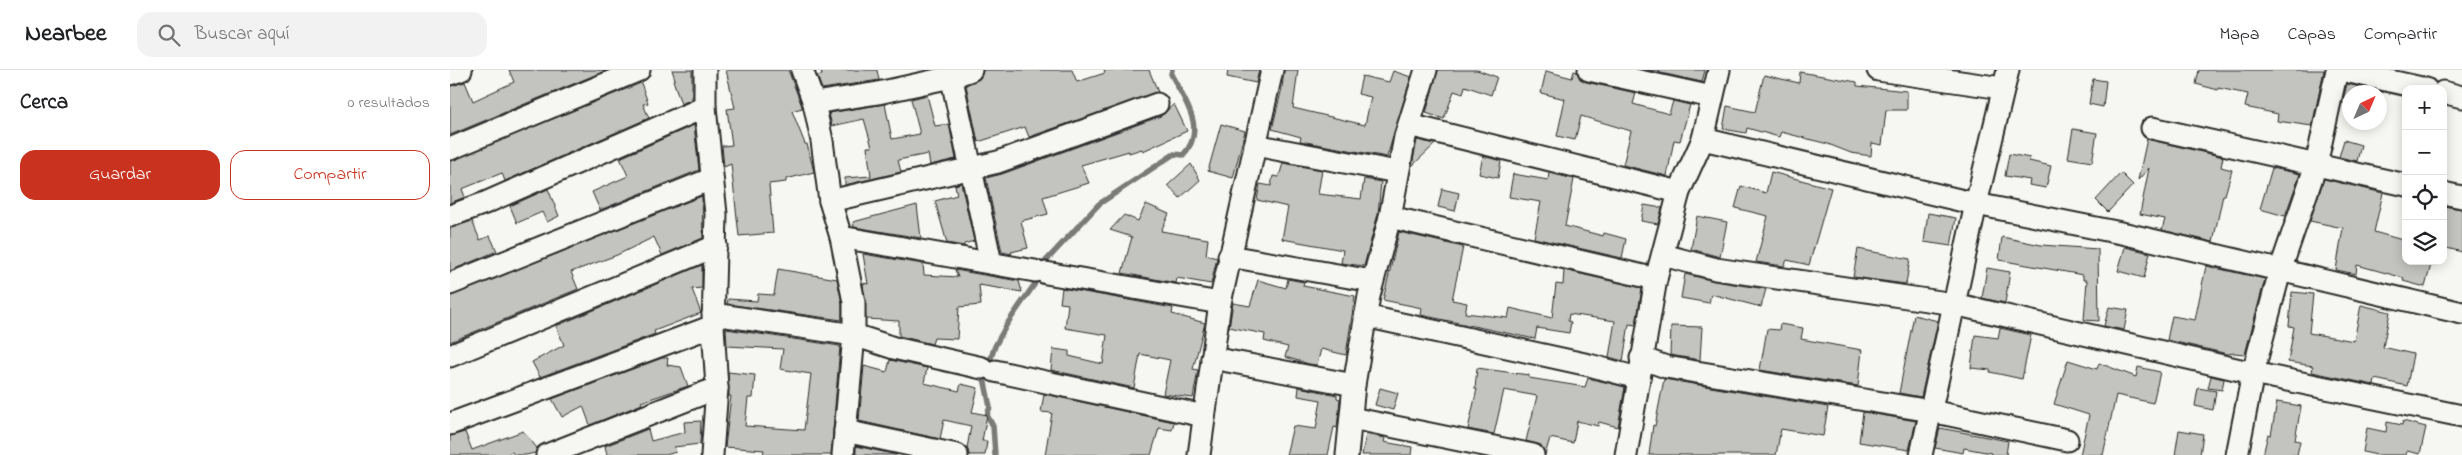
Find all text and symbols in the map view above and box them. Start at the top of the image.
search box [137,12,487,57]
text: Nearbee [25,17,107,52]
icon: search [155,21,183,49]
text: Buscar aquí [195,21,290,48]
text: Mapa [2219,22,2260,48]
text: Capas [2288,22,2336,48]
text: Compartir [2364,22,2437,48]
north arrow [2342,85,2387,130]
map controls [2402,85,2447,265]
button: + [2402,85,2447,130]
text: Cerca [20,88,68,118]
text: 0 resultados [348,91,430,115]
button: − [2402,130,2447,175]
button: Guardar [20,150,220,200]
button: Compartir [230,150,430,200]
button: locate [2402,175,2447,220]
button: layers [2402,220,2447,265]

